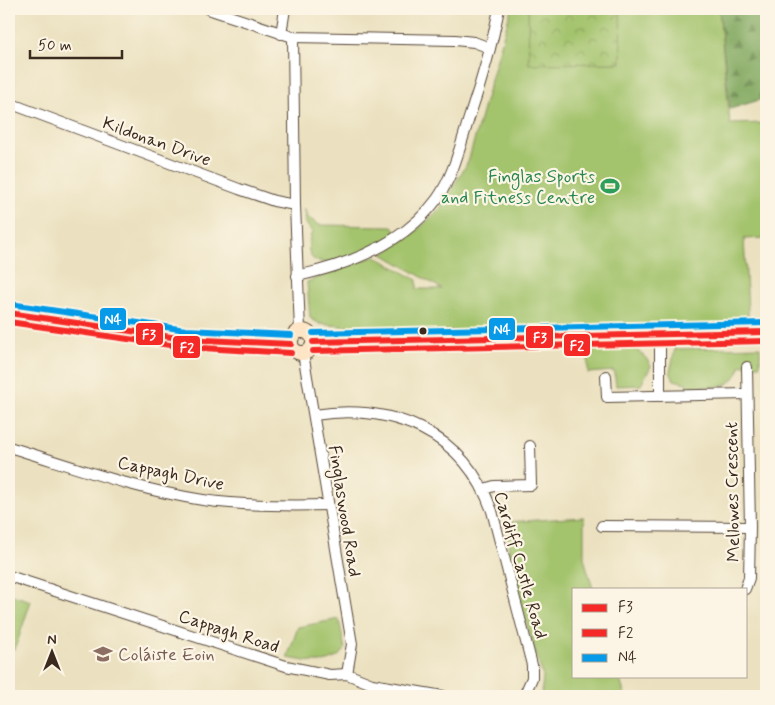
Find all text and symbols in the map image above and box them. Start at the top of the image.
scale bar [30,28,122,60]
text: 50 m [38,36,72,56]
street label: Kildonan Drive [99,111,214,173]
place label: Finglas Sports and Fitness Centre [441,165,595,210]
sports icon: Finglas Sports and Fitness Centre [599,175,621,197]
line badge: N4 [99,307,127,331]
text: N4 [104,311,123,329]
line badge: N4 [488,317,516,341]
text: N4 [493,321,512,339]
line badge: F3 [135,322,164,346]
line badge: F3 [525,325,554,349]
text: F3 [142,326,157,344]
unlabelled marker [418,326,428,336]
text: F3 [533,329,548,347]
line badge: F2 [563,333,591,357]
line badge: F2 [172,335,201,359]
text: F2 [570,337,584,355]
text: F2 [180,339,194,357]
street label: Mellowes Crescent [720,421,746,562]
street label: Finglaswood Road [321,444,366,579]
street label: Cappagh Drive [115,451,226,497]
street label: Cardiff Castle Road [488,489,553,642]
legend [572,588,748,678]
text: F3 [618,598,633,618]
street label: Cappagh Road [175,604,282,659]
text: F2 [618,624,633,644]
north arrow [28,628,78,678]
text: N [47,631,57,649]
school or university icon: Coláiste Eoin [92,643,114,665]
place label: Coláiste Eoin [118,643,215,667]
text: N4 [618,648,637,668]

